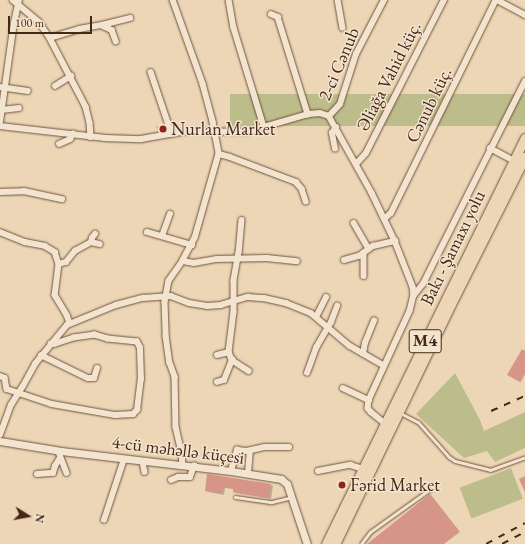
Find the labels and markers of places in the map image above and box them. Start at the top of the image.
place label: Nurlan Market [171,118,276,140]
marker: Nurlan Market [158,124,168,134]
place label: Fərid Market [350,474,440,496]
marker: Fərid Market [337,480,347,490]

